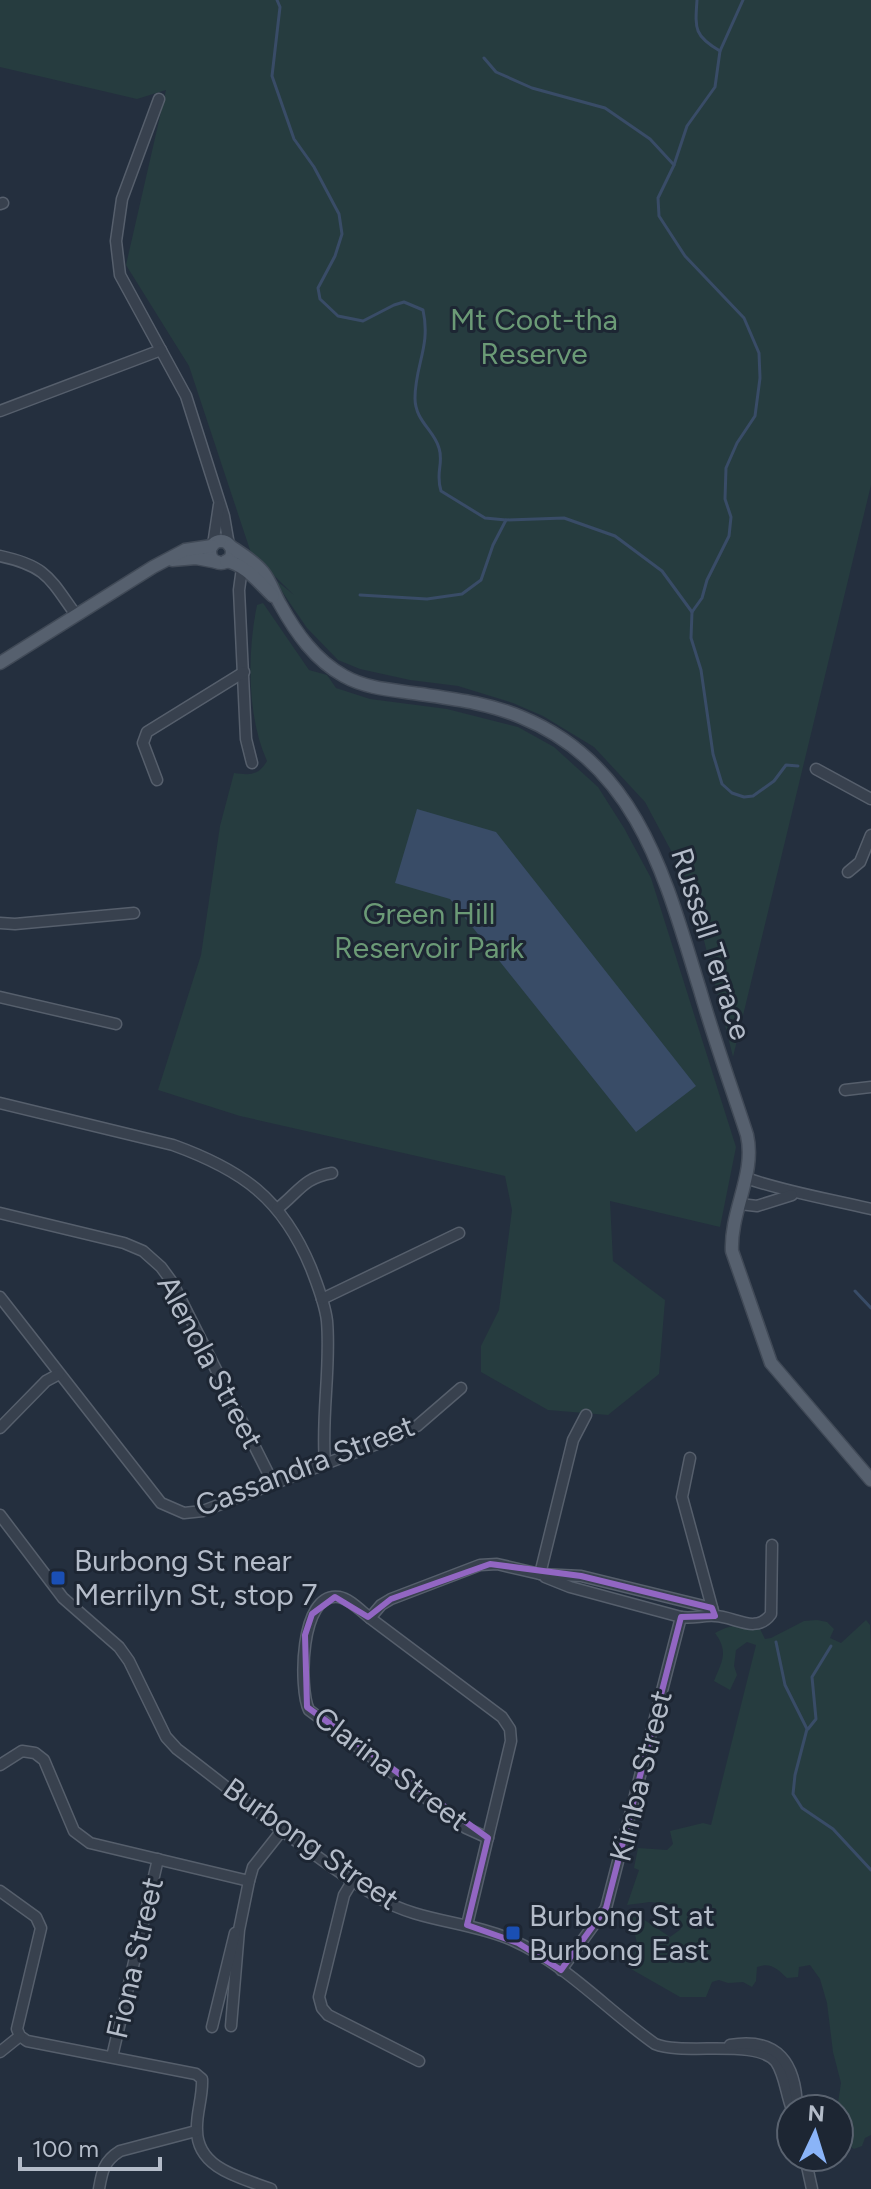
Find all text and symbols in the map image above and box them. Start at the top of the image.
park label: Mt Coot-tha Reserve [450,301,618,372]
street label: Russell Terrace [663,843,760,1045]
park label: Green Hill Reservoir Park [334,895,524,966]
street label: Alenola Street [149,1269,272,1455]
street label: Cassandra Street [190,1407,419,1524]
place label: Burbong St near Merrilyn St, stop 7 [74,1542,317,1613]
marker: Burbong St near Merrilyn St, stop 7 [49,1569,67,1587]
street label: Kimba Street [601,1686,680,1865]
street label: Clarina Street [307,1698,476,1839]
street label: Burbong Street [216,1769,406,1918]
street label: Fiona Street [98,1874,171,2042]
place label: Burbong St at Burbong East [529,1897,715,1968]
marker: Burbong St at Burbong East [504,1924,522,1942]
north arrow [775,2093,855,2173]
text: N [807,2099,826,2128]
scale bar [20,2121,160,2171]
text: 100 m [32,2134,99,2163]

